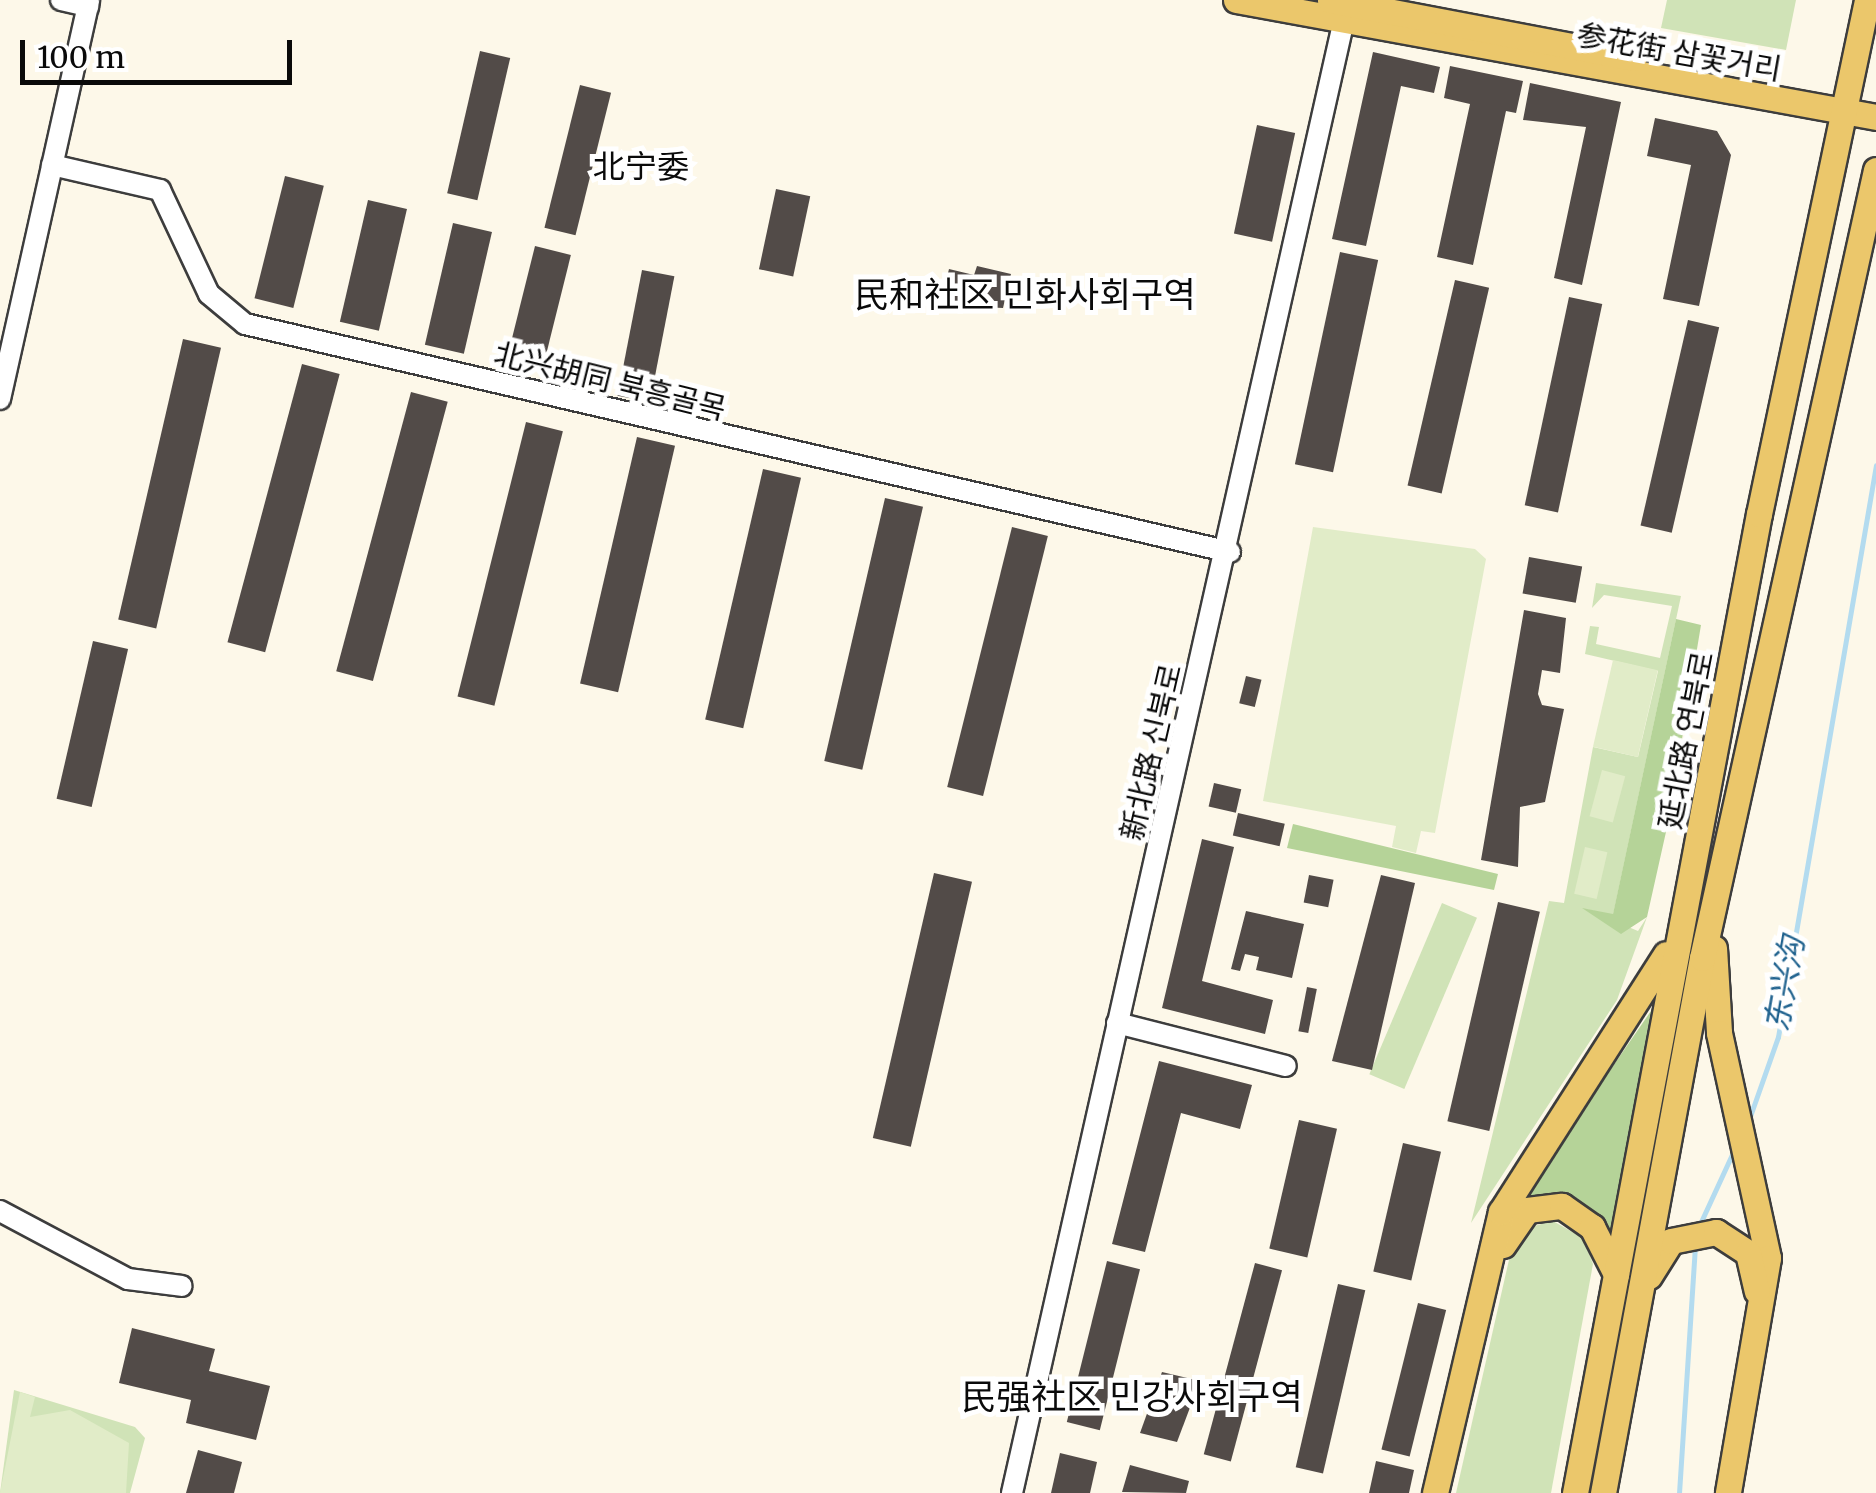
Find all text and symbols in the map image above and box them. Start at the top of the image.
street label: 参花街 삼꽃거리 [1574,16,1784,88]
scale bar [25,20,298,82]
text: 100 m [37,38,125,76]
district label: 北宁委 [593,148,689,186]
district label: 民和社区 민화사회구역 [854,274,1196,316]
street label: 北兴胡同 북흥골목 [490,335,730,427]
street label: 延北路 연북로 [1651,648,1721,832]
street label: 新北路 신북로 [1113,660,1189,844]
water label: 东兴沟 [1758,933,1812,1035]
district label: 民强社区 민강사회구역 [961,1376,1303,1418]

